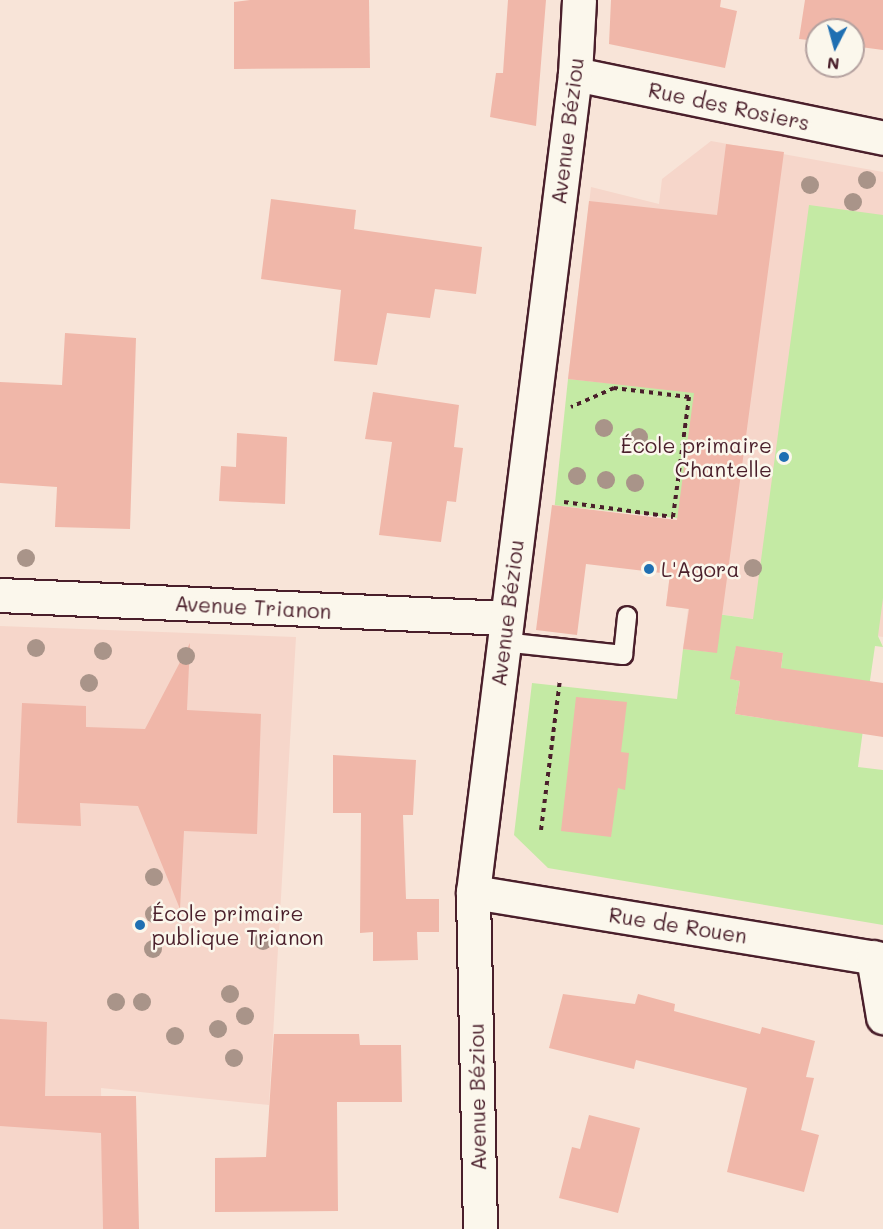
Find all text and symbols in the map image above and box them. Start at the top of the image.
north arrow [805,18,865,78]
text: N [826,53,840,75]
street label: Avenue Béziou [546,56,588,206]
street label: Rue des Rosiers [646,77,812,135]
place label: École primaire Chantelle [620,432,772,482]
marker: École primaire Chantelle [777,450,791,464]
street label: Avenue Béziou [486,538,528,688]
place label: L'Agora [661,556,739,582]
marker: L'Agora [642,562,656,576]
street label: Avenue Trianon [174,590,332,624]
place label: École primaire publique Trianon [152,900,324,950]
street label: Rue de Rouen [607,902,749,948]
marker: École primaire publique Trianon [133,918,147,932]
street label: Avenue Béziou [463,1023,491,1171]

